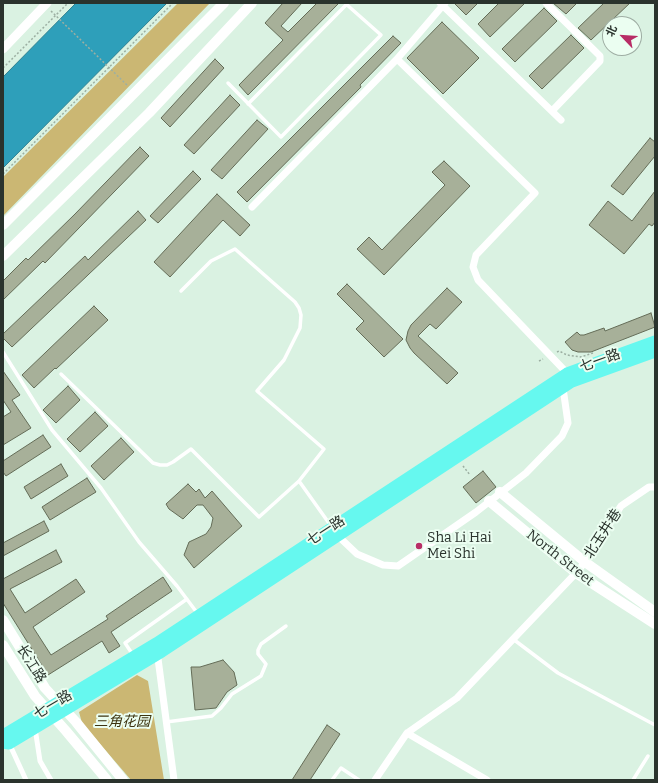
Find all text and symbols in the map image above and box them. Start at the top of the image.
north arrow [602,16,642,56]
text: 北 [603,23,620,39]
street label: 七一路 [577,346,623,376]
street label: 北玉井巷 [581,506,625,562]
street label: 七一路 [304,513,348,549]
street label: North Street [523,526,597,590]
place label: Sha Li Hai Mei Shi [427,530,492,562]
marker: Sha Li Hai Mei Shi [414,541,424,551]
street label: 长江路 [13,642,49,686]
street label: 七一路 [31,687,75,723]
park label: 三角花园 [94,714,150,730]

